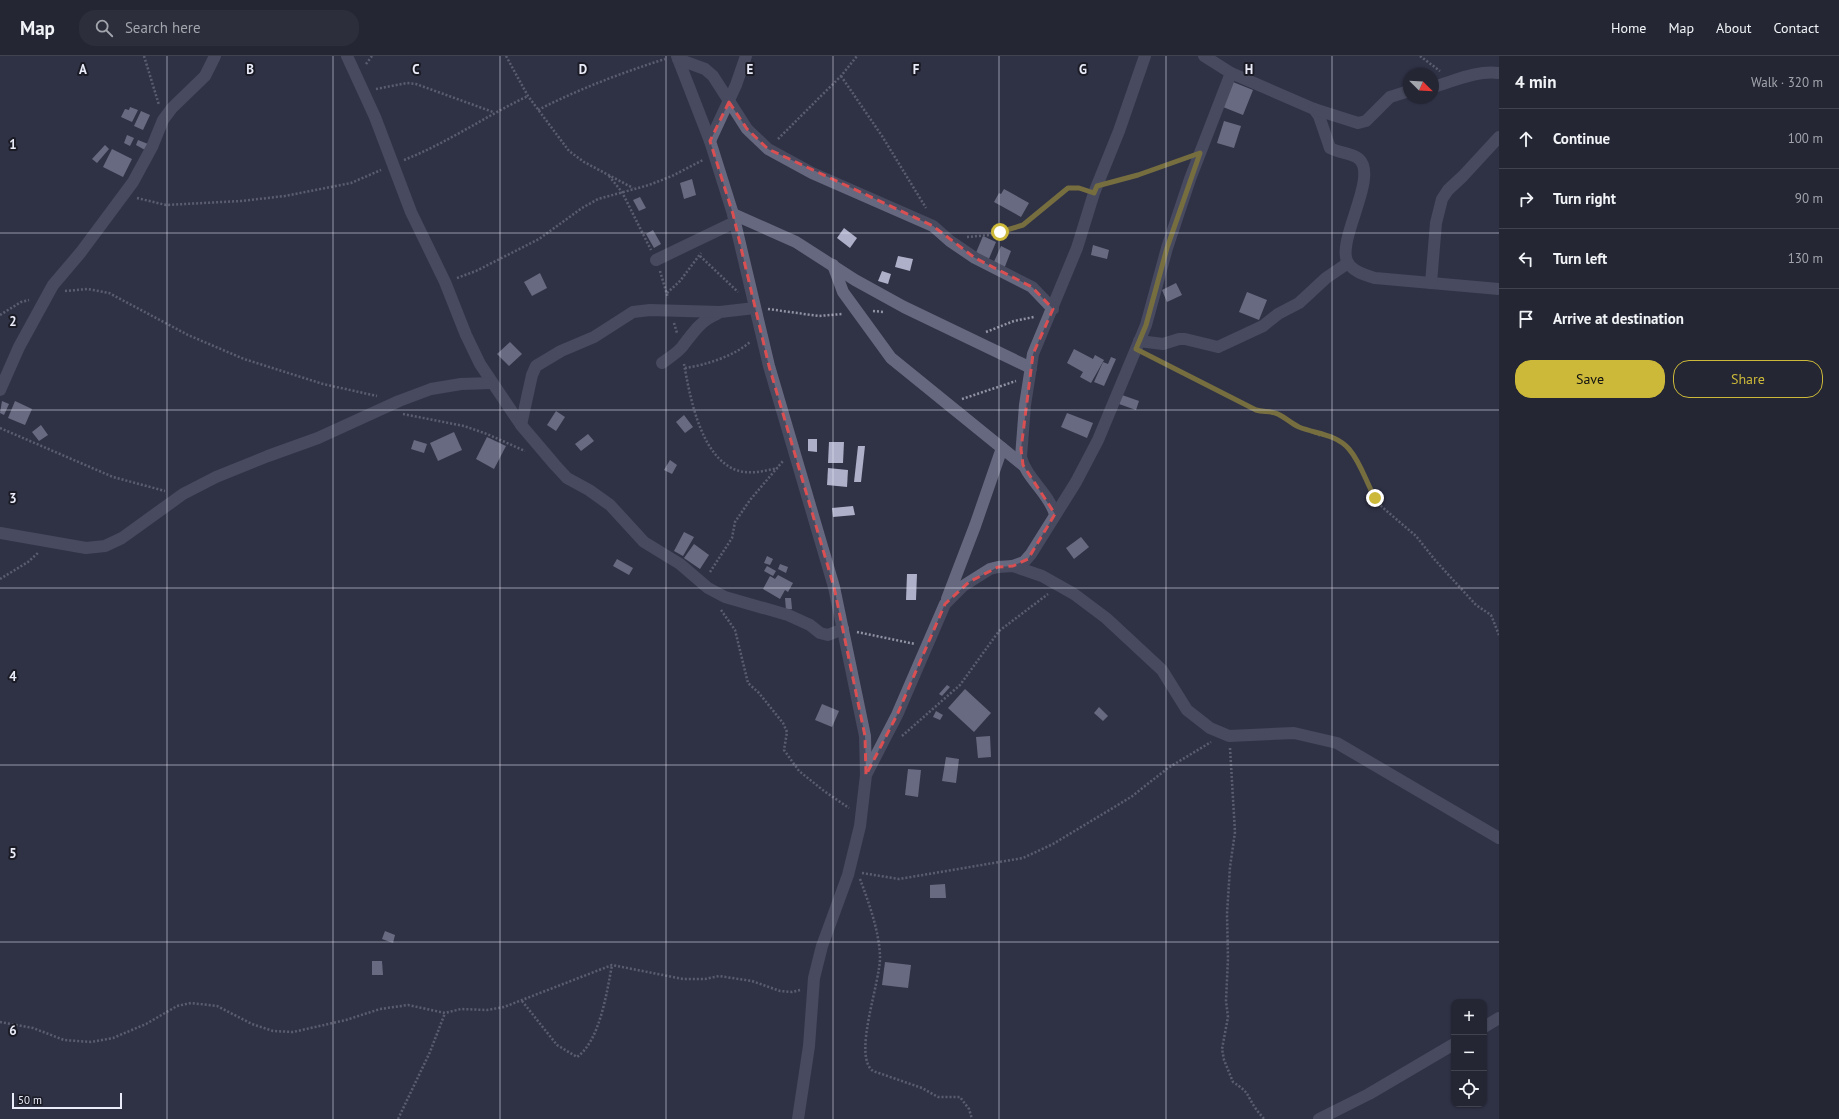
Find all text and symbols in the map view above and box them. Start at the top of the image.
search box [79,10,359,46]
text: Map [20,16,55,40]
icon: search [93,17,115,39]
text: Search here [125,18,201,37]
text: Home [1611,19,1646,37]
text: Map [1668,19,1694,37]
text: About [1716,19,1752,37]
text: Contact [1774,19,1819,37]
text: A [79,61,87,78]
text: B [246,61,254,78]
text: C [412,61,420,78]
text: D [579,61,587,78]
text: E [747,61,754,78]
text: F [913,61,920,78]
text: G [1079,61,1087,78]
text: H [1245,61,1253,78]
north arrow [1403,68,1439,104]
text: 4 min [1515,71,1556,93]
text: Walk · 320 m [1751,74,1823,91]
icon: ahead [1515,128,1537,150]
text: Continue [1553,129,1610,148]
text: 100 m [1788,130,1823,147]
text: 1 [9,136,17,153]
icon: right [1515,188,1537,210]
text: Turn right [1553,189,1616,208]
text: 90 m [1795,190,1823,207]
route start [991,223,1009,241]
icon: left [1515,248,1537,270]
text: Turn left [1553,249,1607,268]
text: 130 m [1788,250,1823,267]
icon: arrive [1515,308,1537,330]
text: Arrive at destination [1553,309,1684,328]
text: 2 [9,313,17,330]
button: Save [1515,360,1665,398]
button: Share [1673,360,1823,398]
route end [1366,489,1384,507]
text: 3 [9,490,17,507]
text: 4 [9,668,17,685]
text: 5 [9,845,17,862]
map controls [1451,999,1487,1107]
button: + [1451,999,1487,1035]
text: 6 [9,1022,17,1039]
button: − [1451,1035,1487,1071]
button: locate [1451,1071,1487,1107]
scale bar [12,1091,122,1110]
text: 50 m [18,1093,42,1107]

